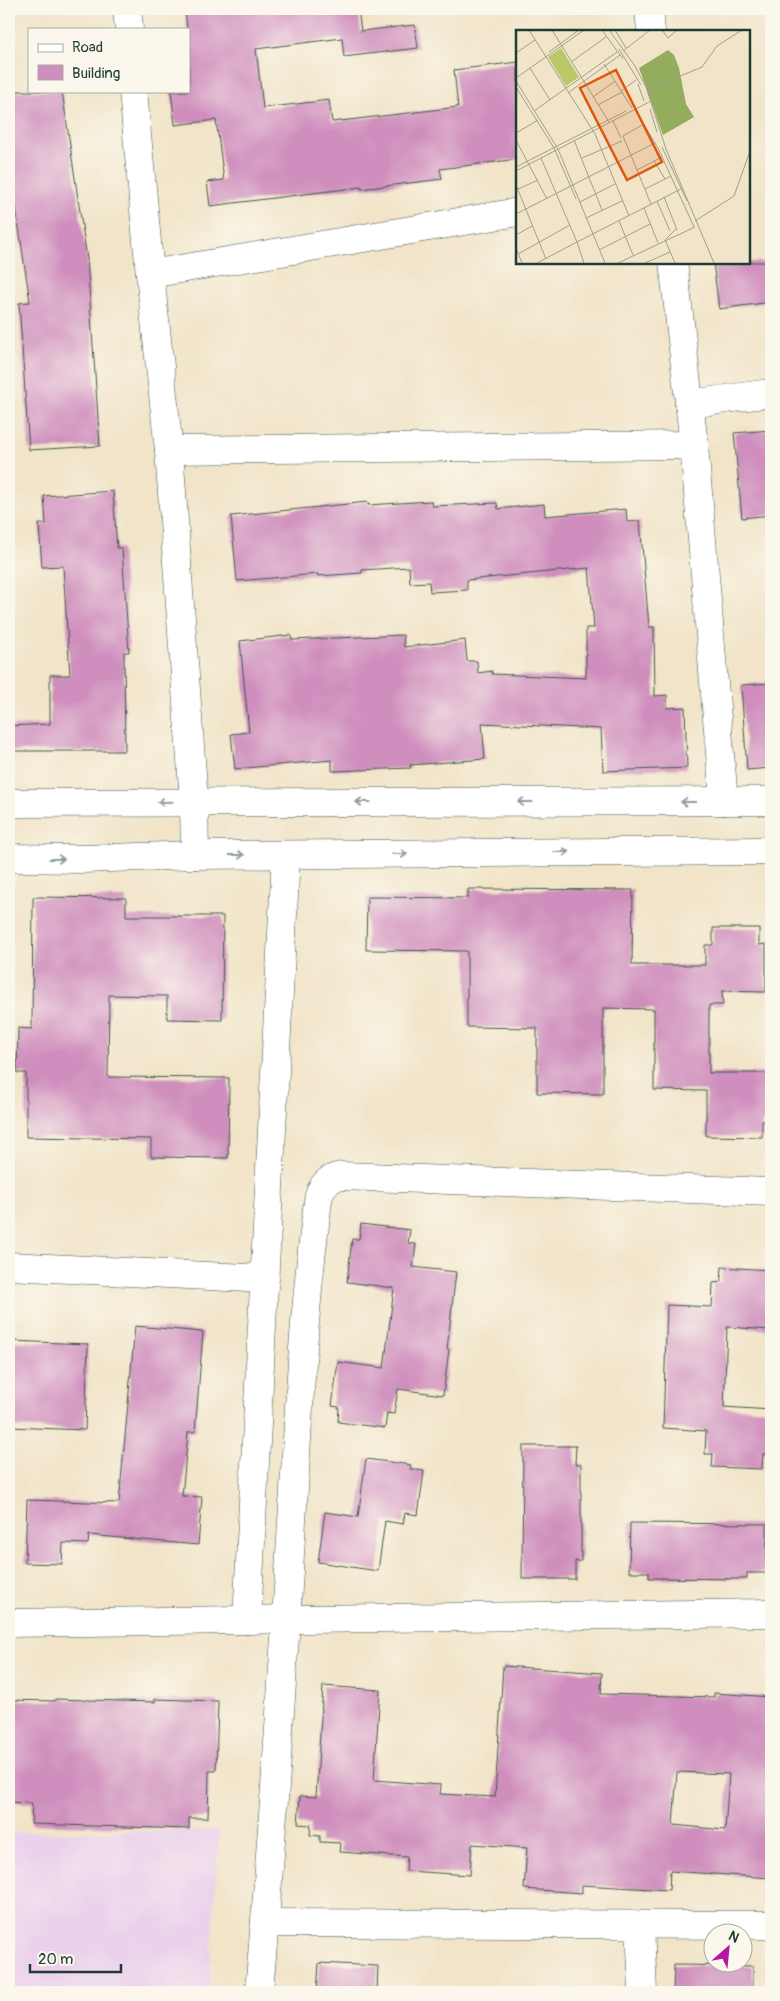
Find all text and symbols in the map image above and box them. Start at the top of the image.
legend [28,28,190,92]
inset map [516,30,750,264]
text: Road [72,38,103,57]
text: Building [72,64,120,83]
one-way arrow [157,797,174,807]
one-way arrow [355,797,371,807]
one-way arrow [517,797,534,807]
one-way arrow [680,797,696,807]
one-way arrow [554,848,570,857]
one-way arrow [392,849,408,859]
one-way arrow [229,850,245,860]
one-way arrow [49,854,65,864]
north arrow [702,1924,752,1974]
text: N [726,1927,742,1947]
scale bar [30,1941,121,1973]
text: 20 m [38,1950,73,1969]

